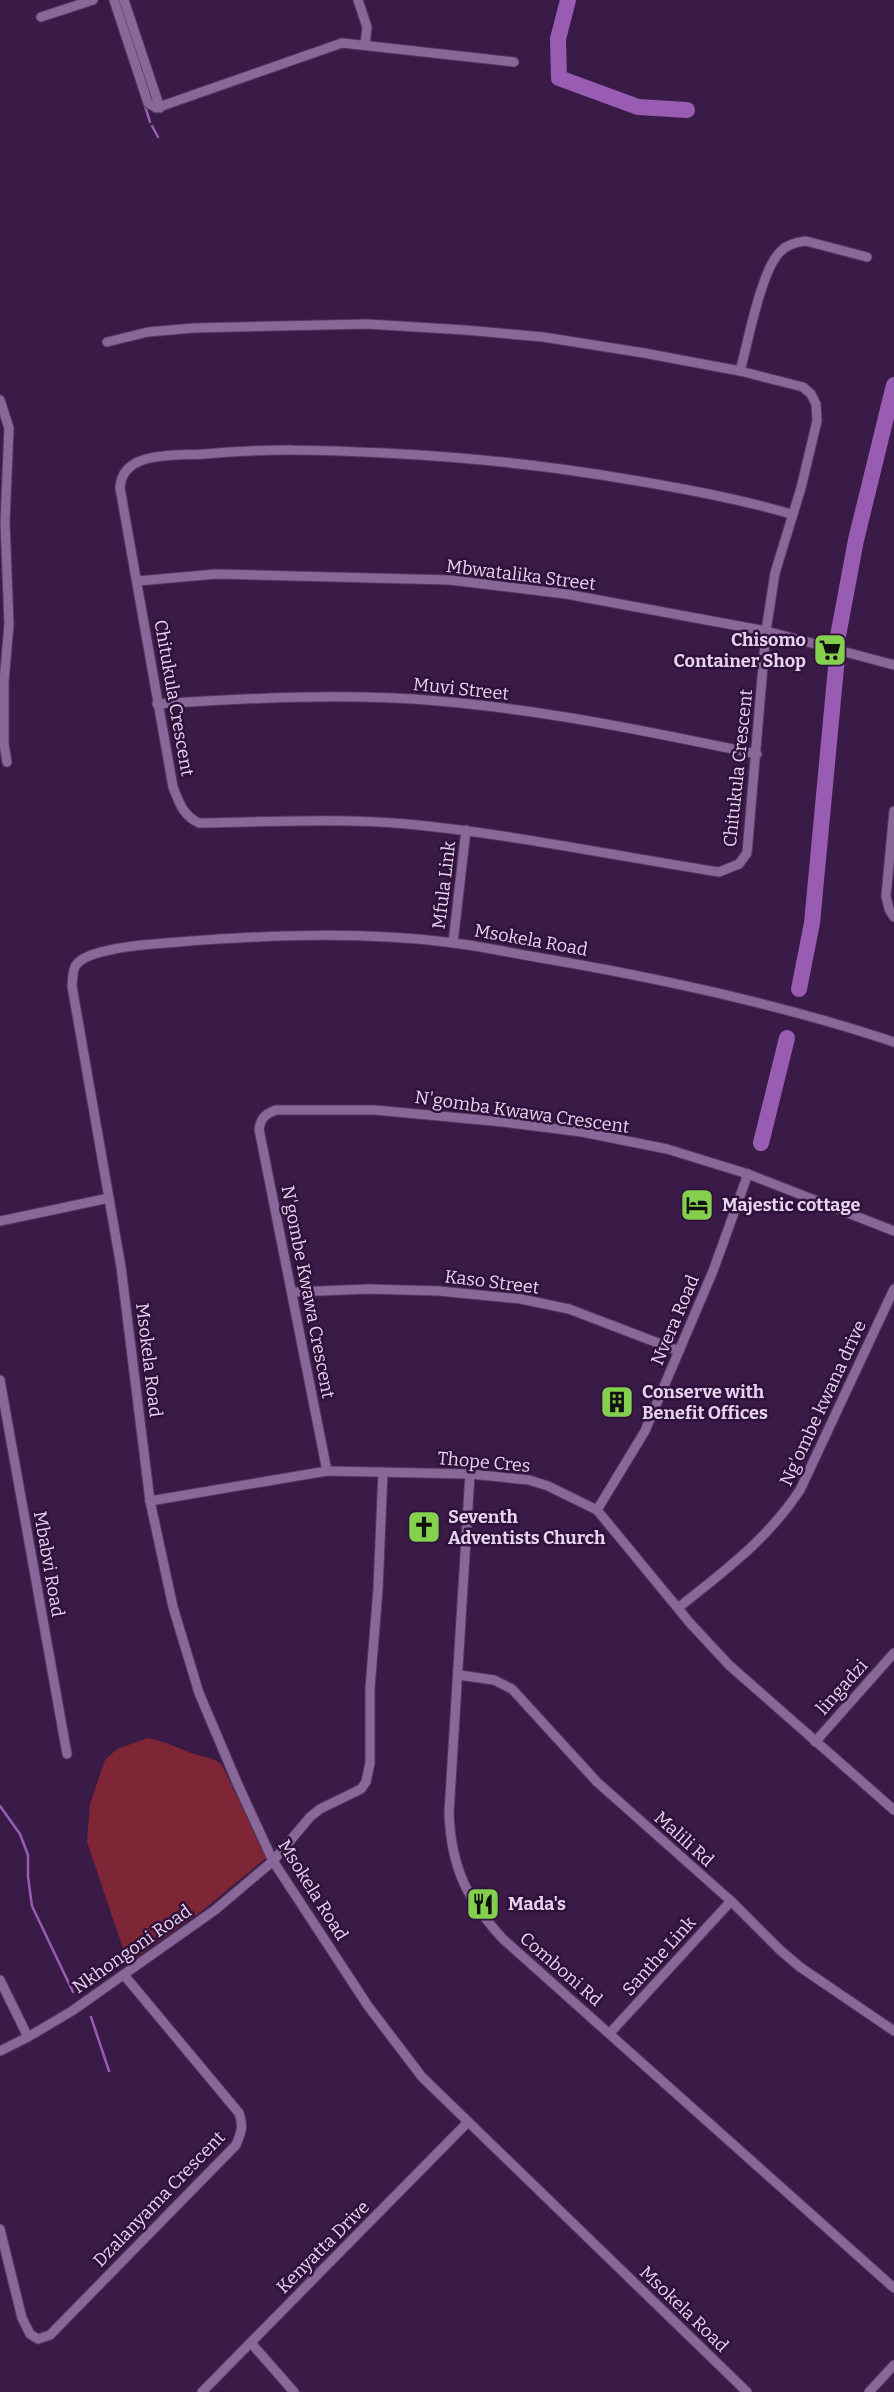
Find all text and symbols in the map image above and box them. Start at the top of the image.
street label: Mbwatalika Street [445,555,598,595]
street label: Chitukula Crescent [149,618,199,778]
place label: Chisomo Container Shop [674,629,806,672]
supermarket icon: Chisomo Container Shop [811,631,849,669]
street label: Muvi Street [412,673,510,705]
street label: Chitukula Crescent [719,688,757,848]
street label: Mfula Link [428,839,460,930]
street label: Msokela Road [473,919,590,961]
street label: N'gomba Kwawa Crescent [413,1086,631,1138]
street label: N'gombe Kwawa Crescent [277,1184,340,1401]
hotel icon: Majestic cottage [678,1186,716,1224]
place label: Majestic cottage [722,1194,860,1216]
street label: Kaso Street [443,1265,541,1299]
street label: Nvera Road [646,1271,704,1368]
street label: Msokela Road [131,1302,167,1419]
street label: Ng'ombe kwana drive [775,1317,871,1489]
place label: Conserve with Benefit Offices [642,1381,768,1424]
building icon: Conserve with Benefit Offices [598,1383,636,1421]
street label: Thope Cres [437,1447,531,1477]
place label: Seventh Adventists Church [448,1506,606,1549]
church icon: Seventh Adventists Church [405,1508,443,1546]
street label: Mbabvi Road [29,1509,69,1619]
street label: lingadzi [812,1655,872,1719]
street label: Malili Rd [650,1807,719,1872]
street label: Msokela Road [273,1835,353,1945]
restaurant icon: Mada's [464,1885,502,1923]
place label: Mada's [508,1893,566,1915]
street label: Nkhongoni Road [68,1900,196,1998]
street label: Santhe Link [618,1911,701,2000]
street label: Comboni Rd [515,1927,607,2011]
street label: Dzalanyama Crescent [88,2126,230,2272]
street label: Kenyatta Drive [272,2196,374,2298]
street label: Msokela Road [635,2261,733,2357]

